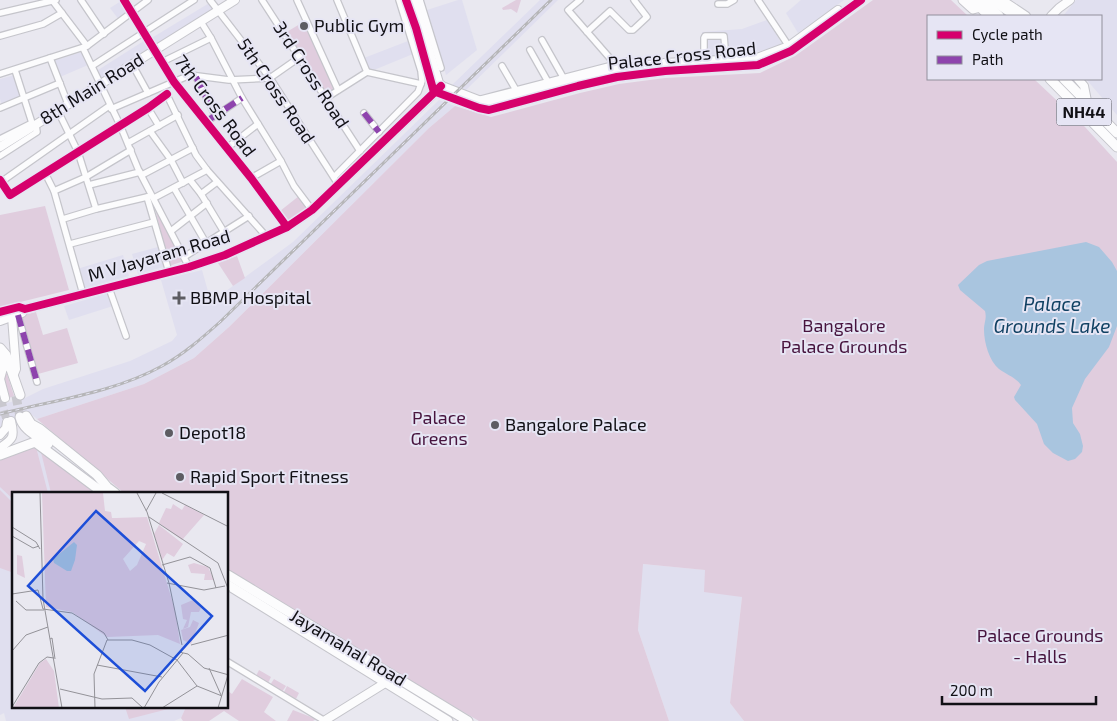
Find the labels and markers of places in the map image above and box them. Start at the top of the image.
place label: Public Gym [314,14,404,36]
marker: Public Gym [298,20,310,32]
place label: BBMP Hospital [190,286,311,308]
marker: BBMP Hospital [172,291,186,305]
place label: Bangalore Palace [505,413,647,435]
marker: Bangalore Palace [489,419,501,431]
place label: Depot18 [179,421,246,443]
marker: Depot18 [163,427,175,439]
place label: Rapid Sport Fitness [190,465,349,487]
marker: Rapid Sport Fitness [174,471,186,483]

